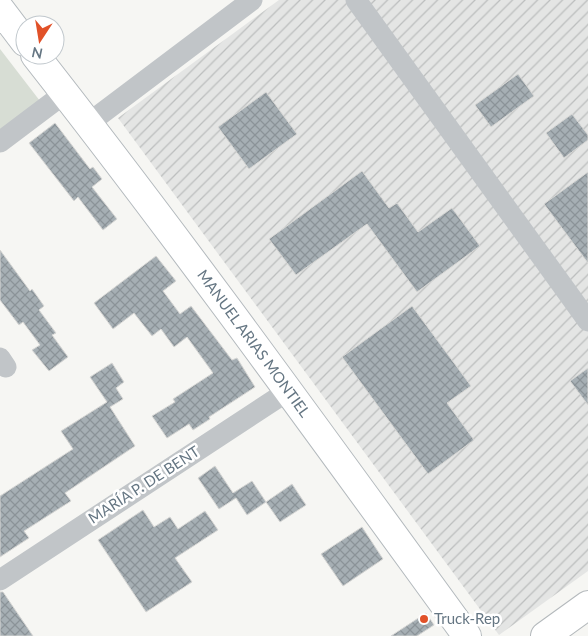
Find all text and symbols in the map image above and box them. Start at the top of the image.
north arrow [15,15,65,65]
text: N [30,44,44,63]
street label: MANUEL ARIAS MONTIEL [194,266,315,421]
street label: MARÍA P. DE BENT [85,442,202,527]
place label: Truck-Rep [434,609,500,627]
marker: Truck-Rep [418,613,430,625]

